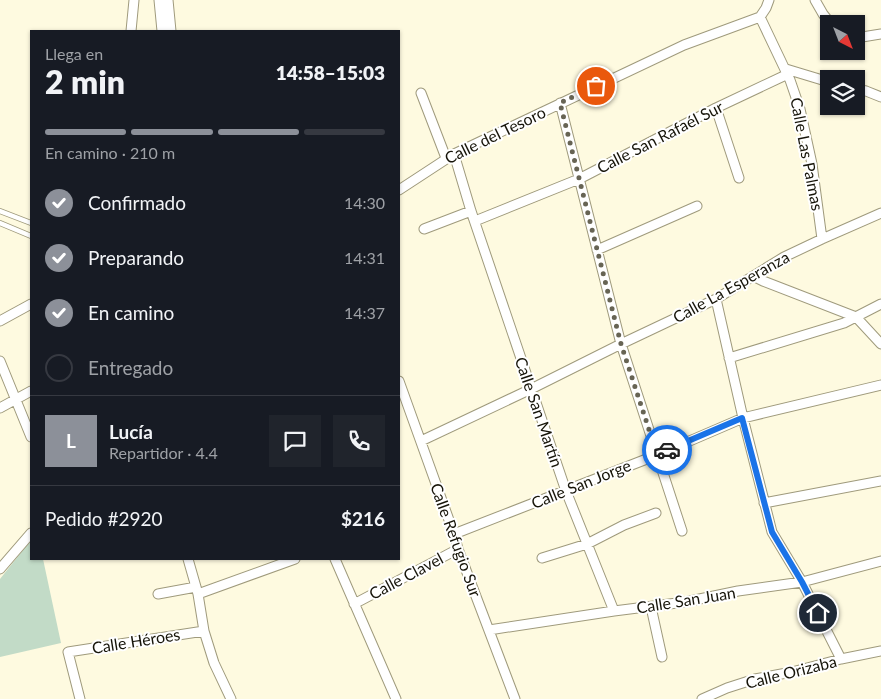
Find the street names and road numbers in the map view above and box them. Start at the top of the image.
street label: Calle San Rafaél Sur [593,96,726,177]
street label: Calle Las Palmas [787,96,828,212]
street label: Calle del Tesoro [441,102,548,167]
street label: Calle La Esperanza [669,247,792,326]
street label: Calle San Martín [512,354,567,470]
street label: Calle San Jorge [528,455,633,512]
street label: Calle Refugio Sur [427,480,486,599]
street label: Calle Clavel [365,548,446,603]
street label: Calle San Juan [635,582,737,617]
street label: Calle Héroes [90,624,181,657]
street label: Calle Orizaba [743,651,838,692]

